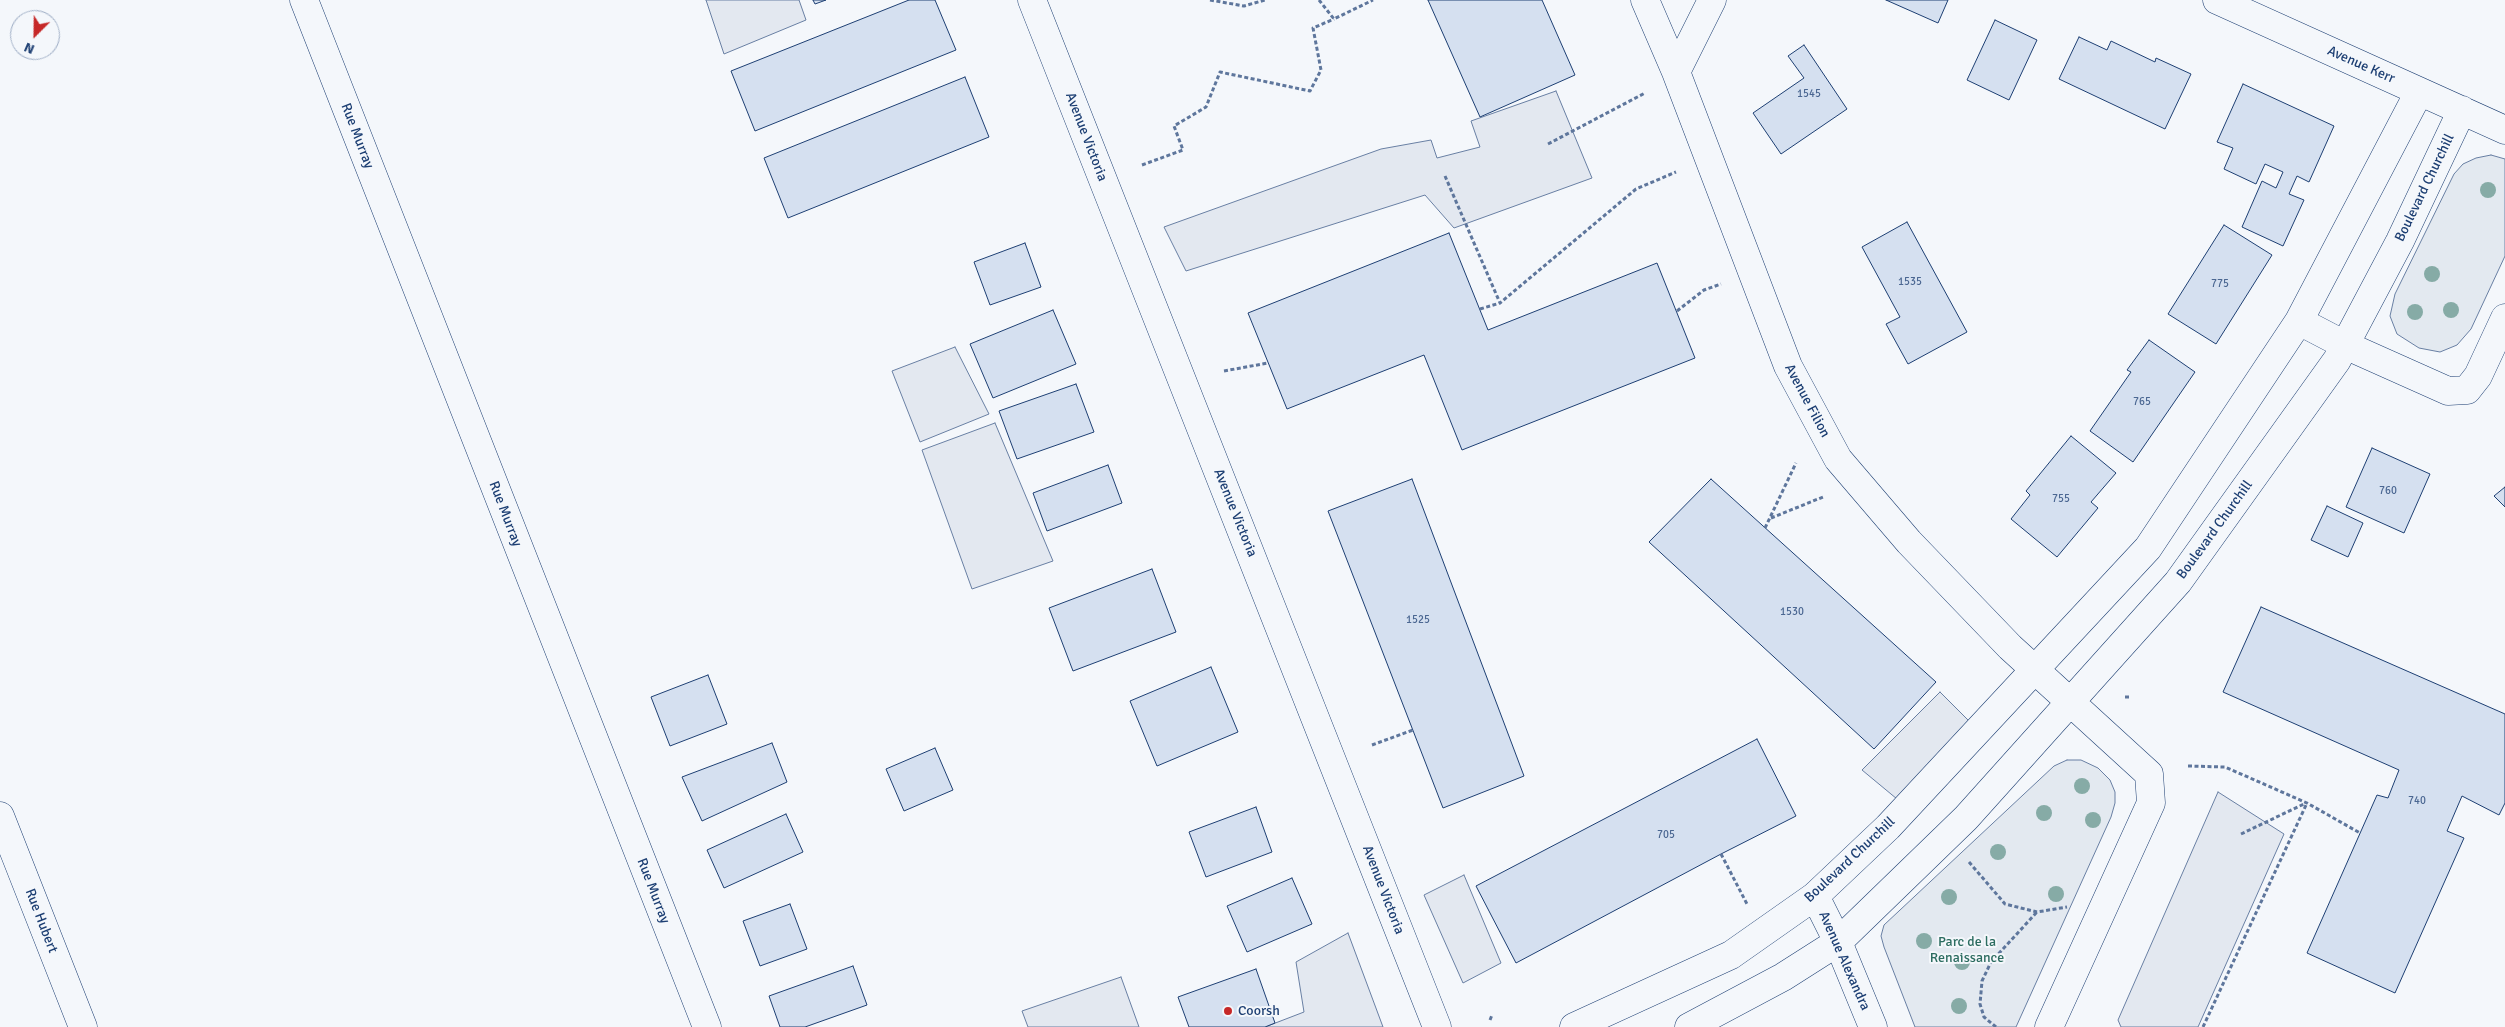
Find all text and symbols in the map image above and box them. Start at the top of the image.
north arrow [10,10,60,60]
text: N [22,39,37,58]
street label: Avenue Kerr [2325,43,2397,87]
house number: 1545 [1797,87,1821,101]
street label: Avenue Victoria [1061,90,1111,184]
street label: Rue Murray [337,101,377,171]
street label: Boulevard Churchill [2392,131,2458,245]
house number: 1535 [1898,275,1922,289]
house number: 775 [2211,277,2229,291]
street label: Avenue Filion [1781,361,1833,441]
house number: 765 [2133,395,2151,409]
street label: Avenue Victoria [1210,466,1260,560]
street label: Boulevard Churchill [2174,477,2256,583]
street label: Rue Murray [485,479,525,549]
house number: 760 [2379,484,2397,498]
house number: 755 [2052,492,2070,506]
house number: 1530 [1780,605,1804,619]
house number: 1525 [1406,613,1430,627]
house number: 740 [2408,794,2426,808]
street label: Boulevard Churchill [1801,814,1899,906]
house number: 705 [1657,828,1675,842]
street label: Avenue Victoria [1358,843,1408,937]
street label: Rue Murray [633,856,673,926]
street label: Rue Hubert [21,886,61,956]
street label: Avenue Alexandra [1815,909,1873,1013]
park label: Parc de la Renaissance [1930,934,2004,966]
place label: Coorsh [1238,1003,1280,1019]
marker: Coorsh [1222,1005,1234,1017]

